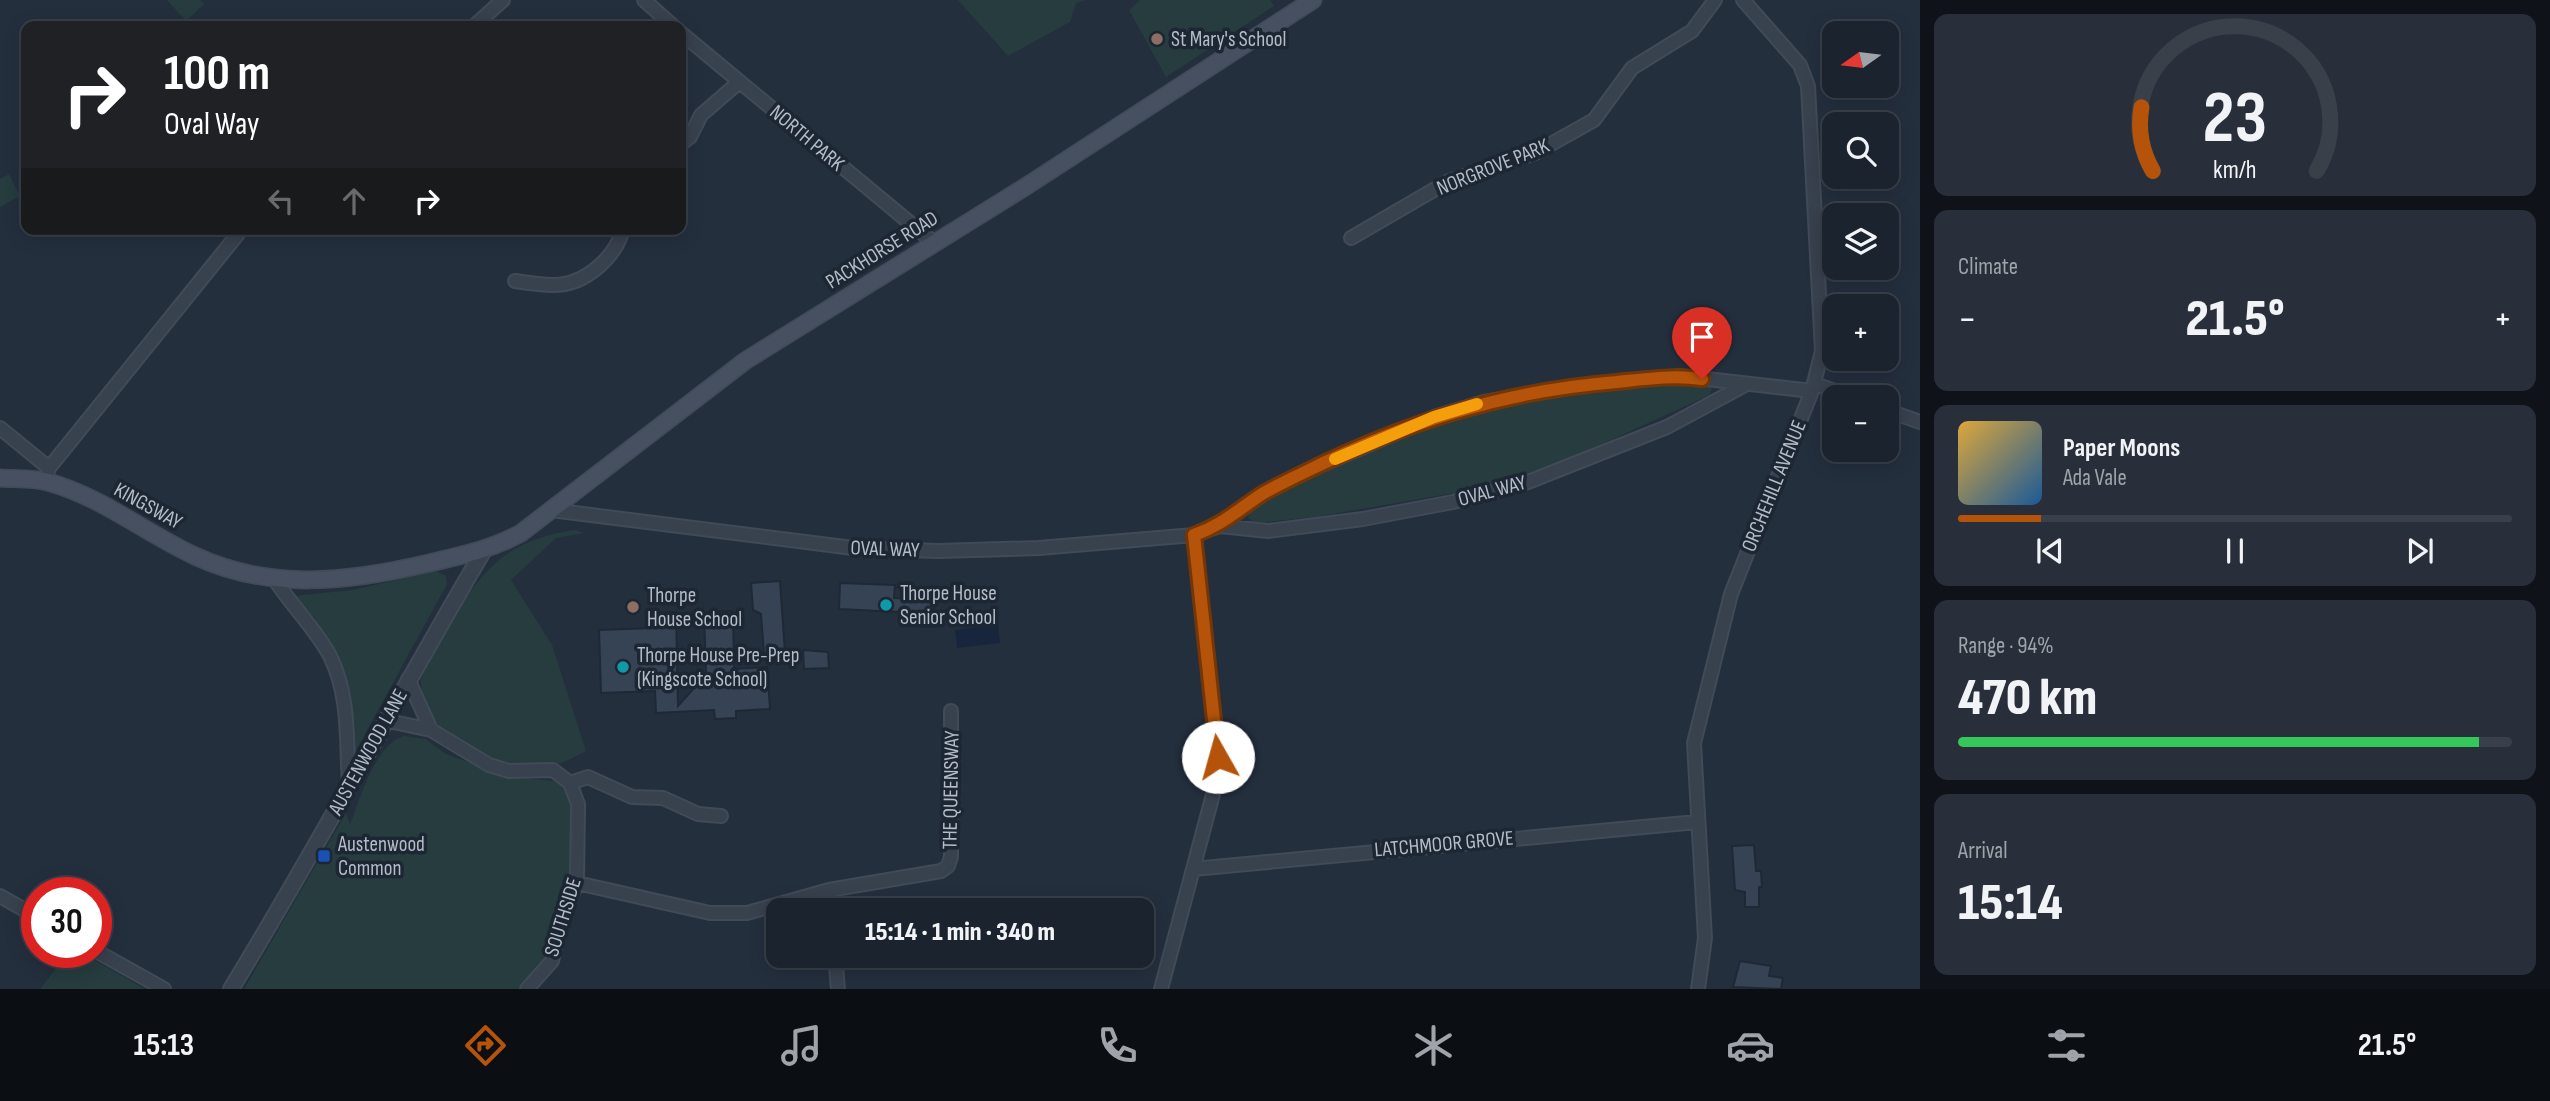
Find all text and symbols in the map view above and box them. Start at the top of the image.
north arrow [1822,21,1899,98]
map controls [1822,21,1899,462]
place label: St Mary's School [1171,27,1286,52]
marker: St Mary's School [1149,31,1165,47]
text: 100 m [164,45,270,104]
icon: right [49,49,140,140]
text: 23 [2203,75,2267,163]
street label: NORTH PARK [765,100,850,177]
text: Oval Way [164,105,259,144]
button: search [1822,112,1899,189]
street label: NORGROVE PARK [1433,133,1553,201]
text: km/h [2213,155,2257,186]
icon: left [262,182,300,220]
icon: ahead [335,182,373,220]
icon: right [408,182,446,220]
button: layers [1822,203,1899,280]
street label: PACKHORSE ROAD [821,206,943,294]
text: Climate [1958,253,2018,281]
text: 21.5° [2185,288,2285,351]
button: + [1822,294,1899,371]
text: − [1958,297,1977,342]
text: + [2493,297,2512,342]
pin [1672,307,1732,379]
icon: arrive [1683,318,1721,356]
button: − [1822,385,1899,462]
street label: ORCHEHILL AVENUE [1736,417,1812,555]
text: Paper Moons [2063,433,2180,464]
text: Ada Vale [2063,464,2127,492]
street label: OVAL WAY [1455,470,1529,512]
street label: KINGSWAY [110,477,187,535]
icon: previous [2031,532,2069,570]
icon: pause [2216,532,2254,570]
icon: next [2401,532,2439,570]
street label: OVAL WAY [850,535,920,563]
place label: Thorpe House Senior School [900,581,997,630]
place label: Thorpe House School [647,583,742,632]
marker: Thorpe House Senior School [878,597,894,613]
marker: Thorpe House School [625,599,641,615]
text: Range · 94% [1958,632,2054,660]
place label: Thorpe House Pre-Prep (Kingscote School) [637,643,799,692]
marker: Thorpe House Pre-Prep (Kingscote School) [615,659,631,675]
text: 470 km [1958,667,2097,730]
street label: AUSTENWOOD LANE [323,685,413,820]
position arrow [1181,720,1255,794]
street label: THE QUEENSWAY [937,730,965,850]
street label: LATCHMOOR GROVE [1373,825,1515,863]
place label: Austenwood Common [337,832,425,881]
text: Arrival [1958,837,2007,865]
marker: Austenwood Common [316,848,332,864]
text: 15:14 [1958,872,2063,935]
street label: SOUTHSIDE [539,875,587,959]
speed limit sign: 30 [21,877,112,968]
text: 15:14 · 1 min · 340 m [865,917,1055,948]
icon: directions [461,1021,510,1070]
icon: music [777,1021,826,1070]
icon: phone [1093,1021,1142,1070]
icon: climate [1409,1021,1458,1070]
icon: car [1726,1021,1775,1070]
icon: filters [2042,1021,2091,1070]
text: 15:13 [134,1026,194,1065]
text: 21.5° [2358,1026,2416,1065]

